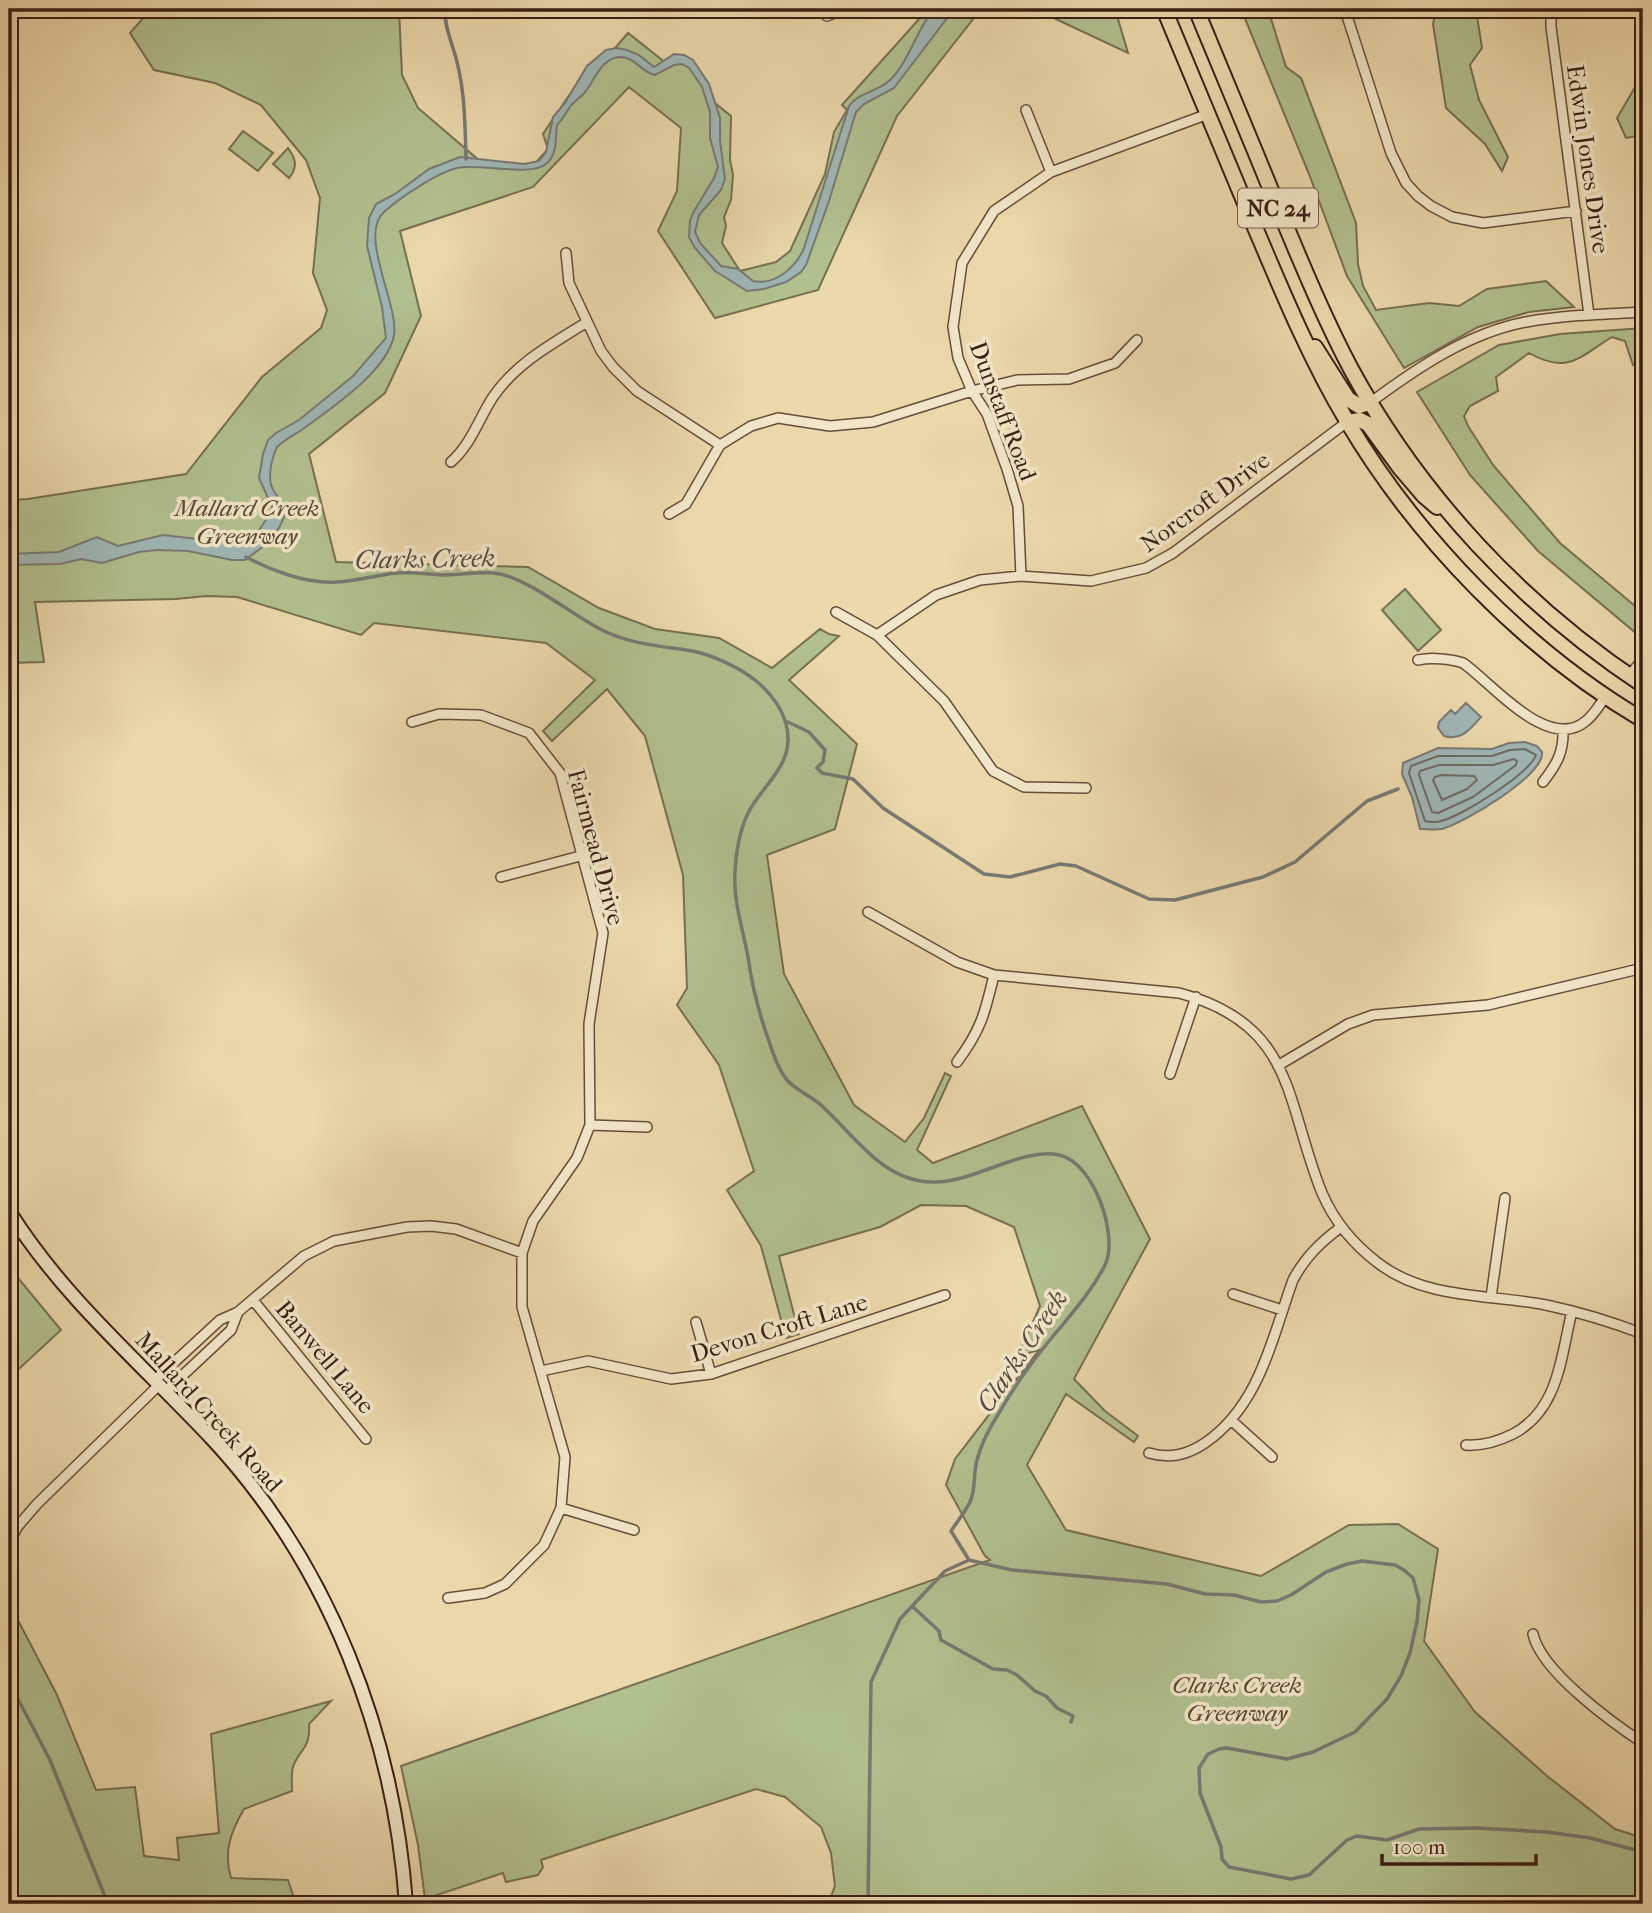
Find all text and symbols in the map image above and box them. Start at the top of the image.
street label: Edwin Jones Drive [1561,63,1615,255]
road number: NC 24 [1238,188,1318,228]
street label: Dunstaff Road [964,337,1043,486]
street label: Norcroft Drive [1135,446,1275,558]
park label: Mallard Creek Greenway [173,494,319,550]
water label: Clarks Creek [355,542,495,576]
street label: Fairmead Drive [562,766,630,928]
water label: Clarks Creek [970,1284,1074,1418]
street label: Devon Croft Lane [687,1288,871,1368]
street label: Banwell Lane [270,1295,381,1419]
street label: Mallard Creek Road [130,1326,289,1499]
park label: Clarks Creek Greenway [1172,1671,1302,1727]
scale bar [1382,1822,1536,1866]
text: 100 m [1393,1835,1446,1859]

